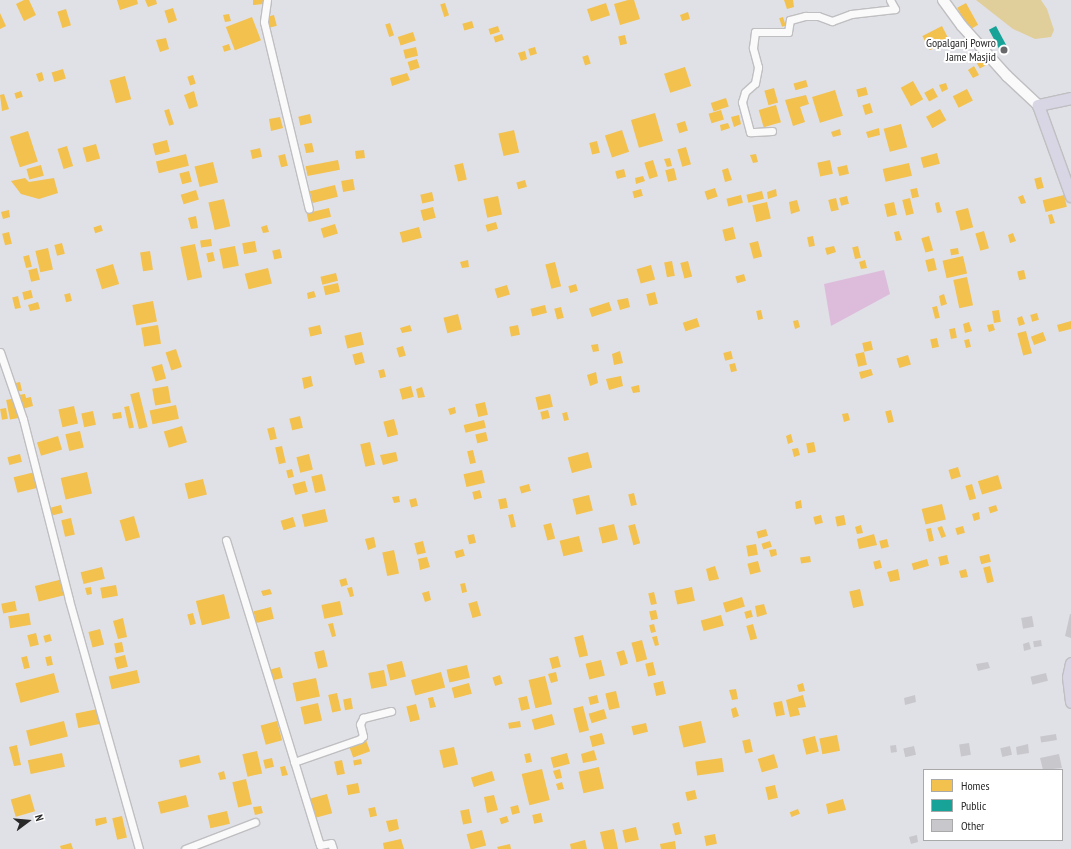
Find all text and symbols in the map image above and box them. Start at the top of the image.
place label: Gopalganj Powro Jame Masjid [926,36,996,64]
marker: Gopalganj Powro Jame Masjid [999,45,1009,55]
legend [923,769,1063,841]
text: Homes [961,778,989,793]
text: Public [961,798,986,813]
north arrow [8,801,48,841]
text: N [32,813,47,822]
text: Other [961,818,984,833]

